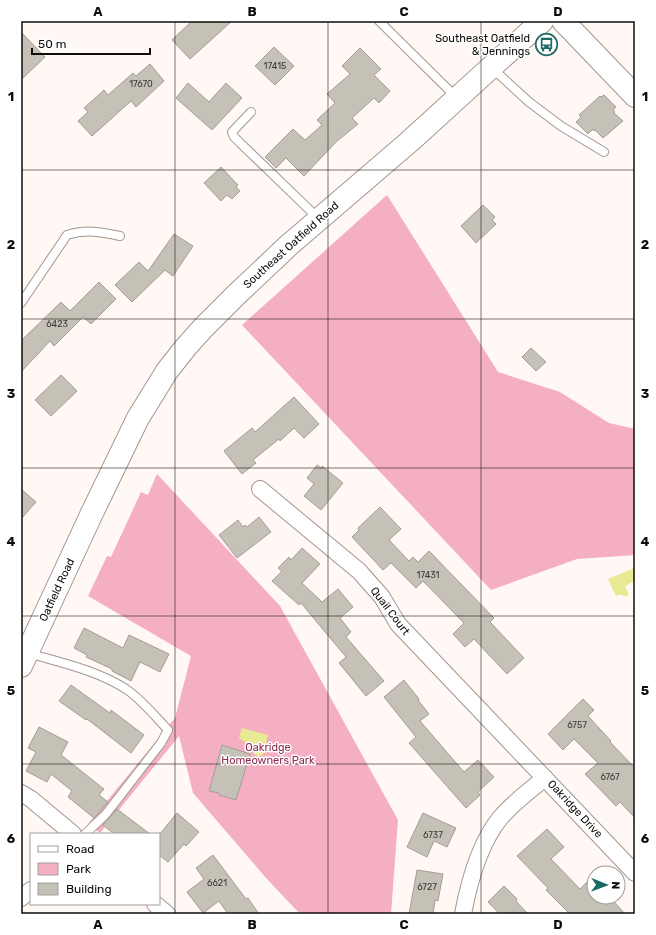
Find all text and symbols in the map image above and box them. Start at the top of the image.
text: A [93,4,103,19]
text: B [247,4,257,19]
text: C [399,4,409,19]
text: D [553,4,563,19]
scale bar [32,30,150,56]
bus stop icon: Southeast Oatfield & Jennings [533,31,559,57]
place label: Southeast Oatfield & Jennings [435,32,530,58]
text: 50 m [38,37,66,51]
house number: 17415 [264,61,286,71]
house number: 17670 [129,79,153,89]
text: 1 [8,89,14,104]
text: 1 [642,89,648,104]
street label: Southeast Oatfield Road [241,199,341,291]
text: 2 [7,237,15,252]
text: 2 [641,237,649,252]
house number: 6423 [46,319,68,329]
text: 3 [7,386,16,401]
text: 3 [641,386,650,401]
text: 4 [7,534,16,549]
text: 4 [641,534,650,549]
street label: Oatfield Road [37,556,77,624]
house number: 17431 [417,570,440,580]
street label: Quail Court [368,584,413,638]
text: 5 [7,683,15,698]
text: 5 [641,683,649,698]
house number: 6757 [567,720,587,730]
park label: Oakridge Homeowners Park [221,741,315,767]
house number: 6767 [600,772,620,782]
street label: Oakridge Drive [545,777,605,841]
house number: 6737 [423,830,443,840]
text: 6 [7,831,16,846]
text: 6 [641,831,650,846]
legend [30,833,160,905]
text: Road [66,842,94,856]
text: Park [66,862,92,876]
north arrow [586,865,626,905]
house number: 6621 [207,878,227,888]
text: N [609,881,622,889]
text: Building [66,882,112,896]
house number: 6727 [417,882,437,892]
text: A [93,917,103,932]
text: B [247,917,257,932]
text: C [399,917,409,932]
text: D [553,917,563,932]

